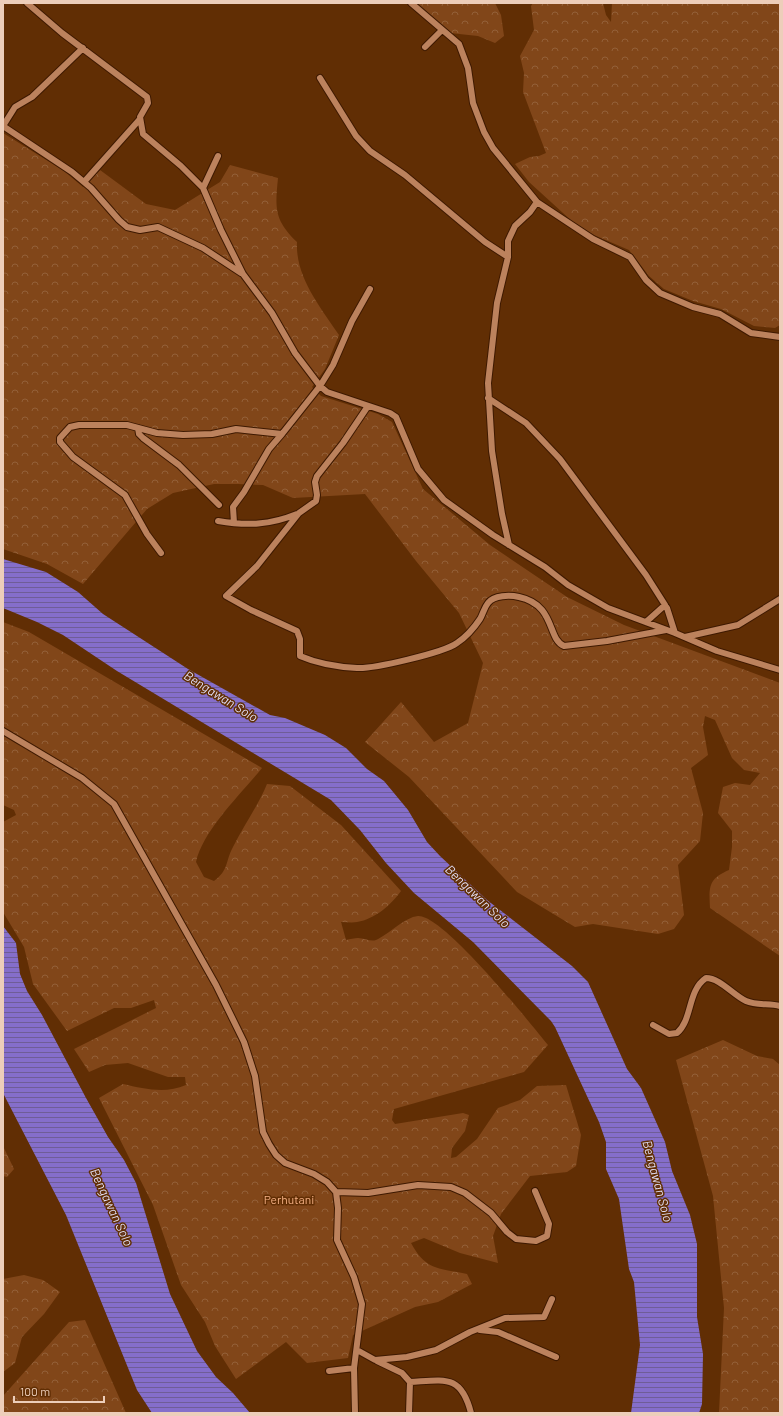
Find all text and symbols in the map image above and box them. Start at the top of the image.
water label: Bengawan Solo [181,667,261,725]
water label: Bengawan Solo [442,861,514,931]
water label: Bengawan Solo [639,1138,677,1224]
water label: Bengawan Solo [87,1166,137,1249]
park label: Perhutani [264,1192,314,1206]
scale bar [14,1378,104,1404]
text: 100 m [20,1384,50,1398]

